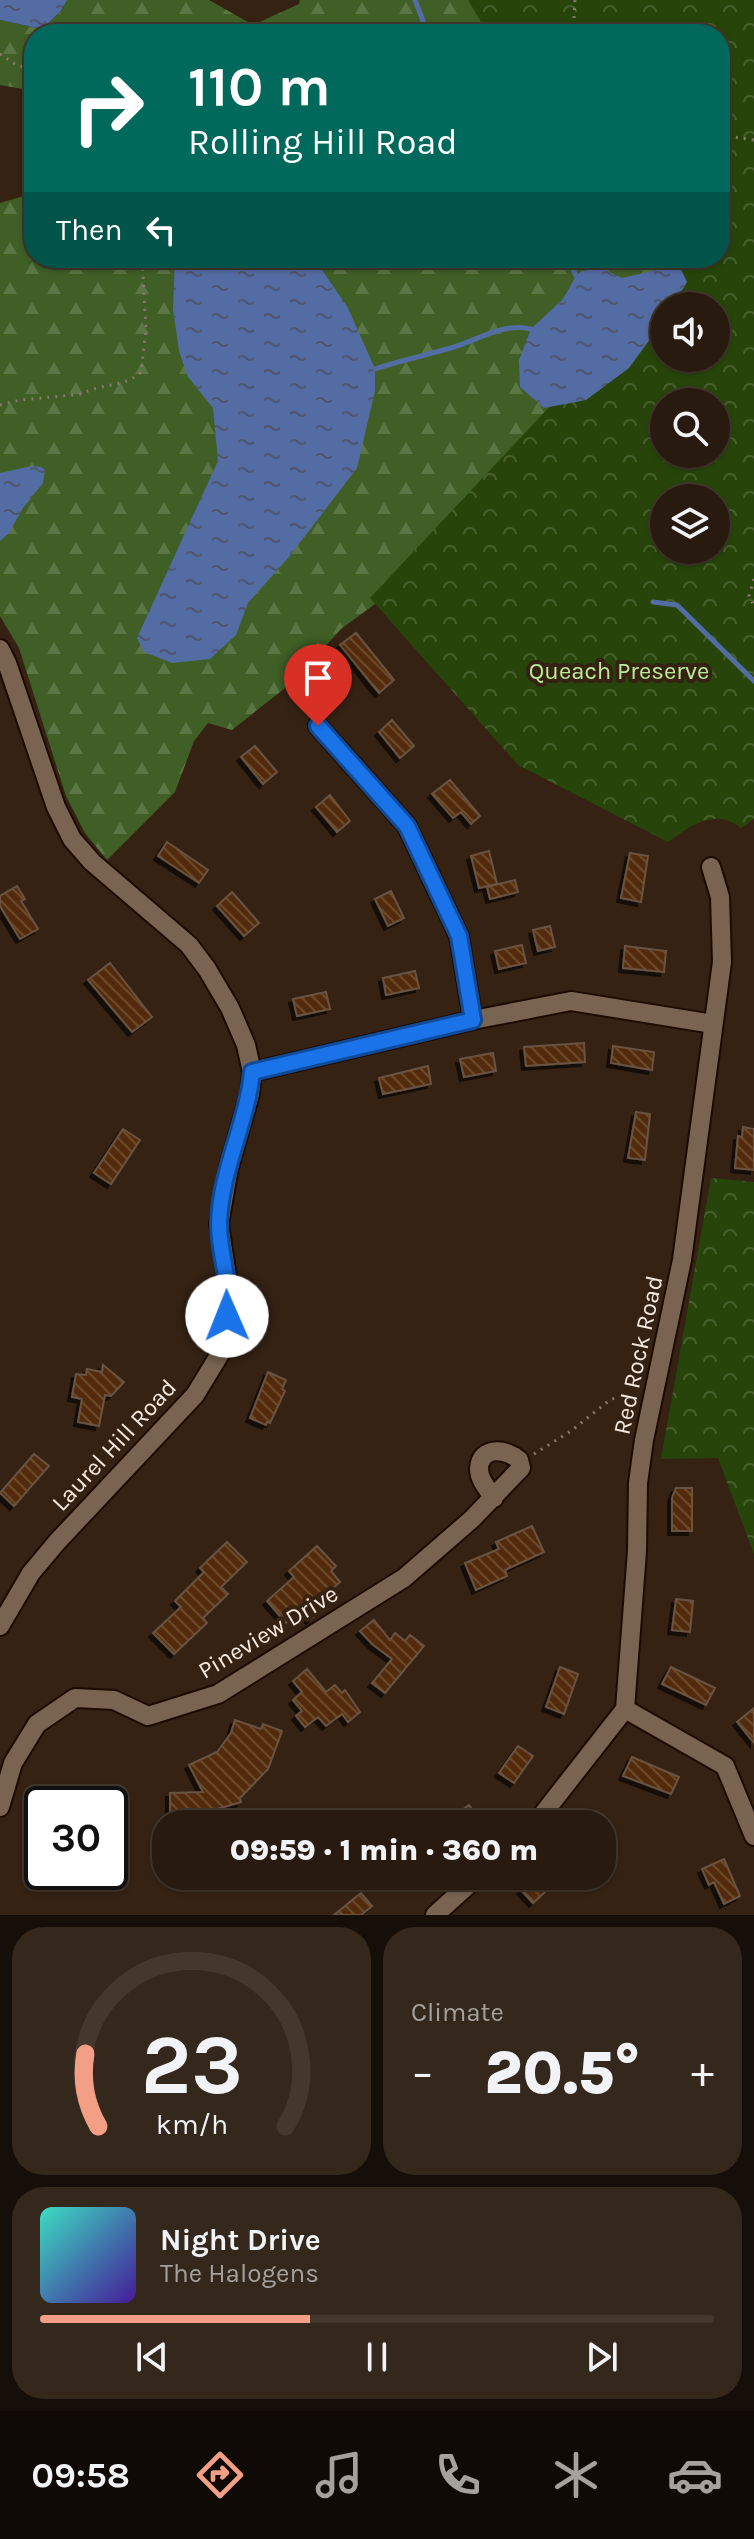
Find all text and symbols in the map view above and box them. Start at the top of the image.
text: 110 m [188,54,331,119]
icon: right [56,56,160,160]
text: Rolling Hill Road [188,121,458,163]
icon: left [139,208,183,252]
text: Then [56,212,123,248]
map controls [650,292,730,564]
button: sound [650,292,730,372]
button: search [650,388,730,468]
button: layers [650,484,730,564]
pin [284,644,352,726]
icon: arrive [296,656,340,700]
park label: Queach Preserve [529,657,709,685]
street label: Red Rock Road [608,1273,668,1437]
position arrow [185,1274,269,1358]
street label: Laurel Hill Road [46,1373,182,1517]
street label: Pineview Drive [193,1579,343,1685]
speed limit sign: 30 [24,1786,128,1890]
text: 09:59 · 1 min · 360 m [230,1832,538,1868]
text: Climate [411,1997,504,2028]
text: 23 [140,2017,243,2114]
text: 20.5° [485,2038,640,2108]
text: − [411,2047,434,2098]
text: + [691,2047,714,2098]
text: km/h [155,2108,228,2141]
text: Night Drive [160,2222,321,2258]
text: The Halogens [160,2258,319,2289]
icon: previous [130,2335,174,2379]
icon: pause [355,2335,399,2379]
icon: next [580,2335,624,2379]
icon: directions [192,2447,248,2503]
icon: music [311,2447,367,2503]
icon: phone [430,2447,486,2503]
icon: climate [548,2447,604,2503]
icon: car [667,2447,723,2503]
text: 09:58 [31,2454,130,2496]

